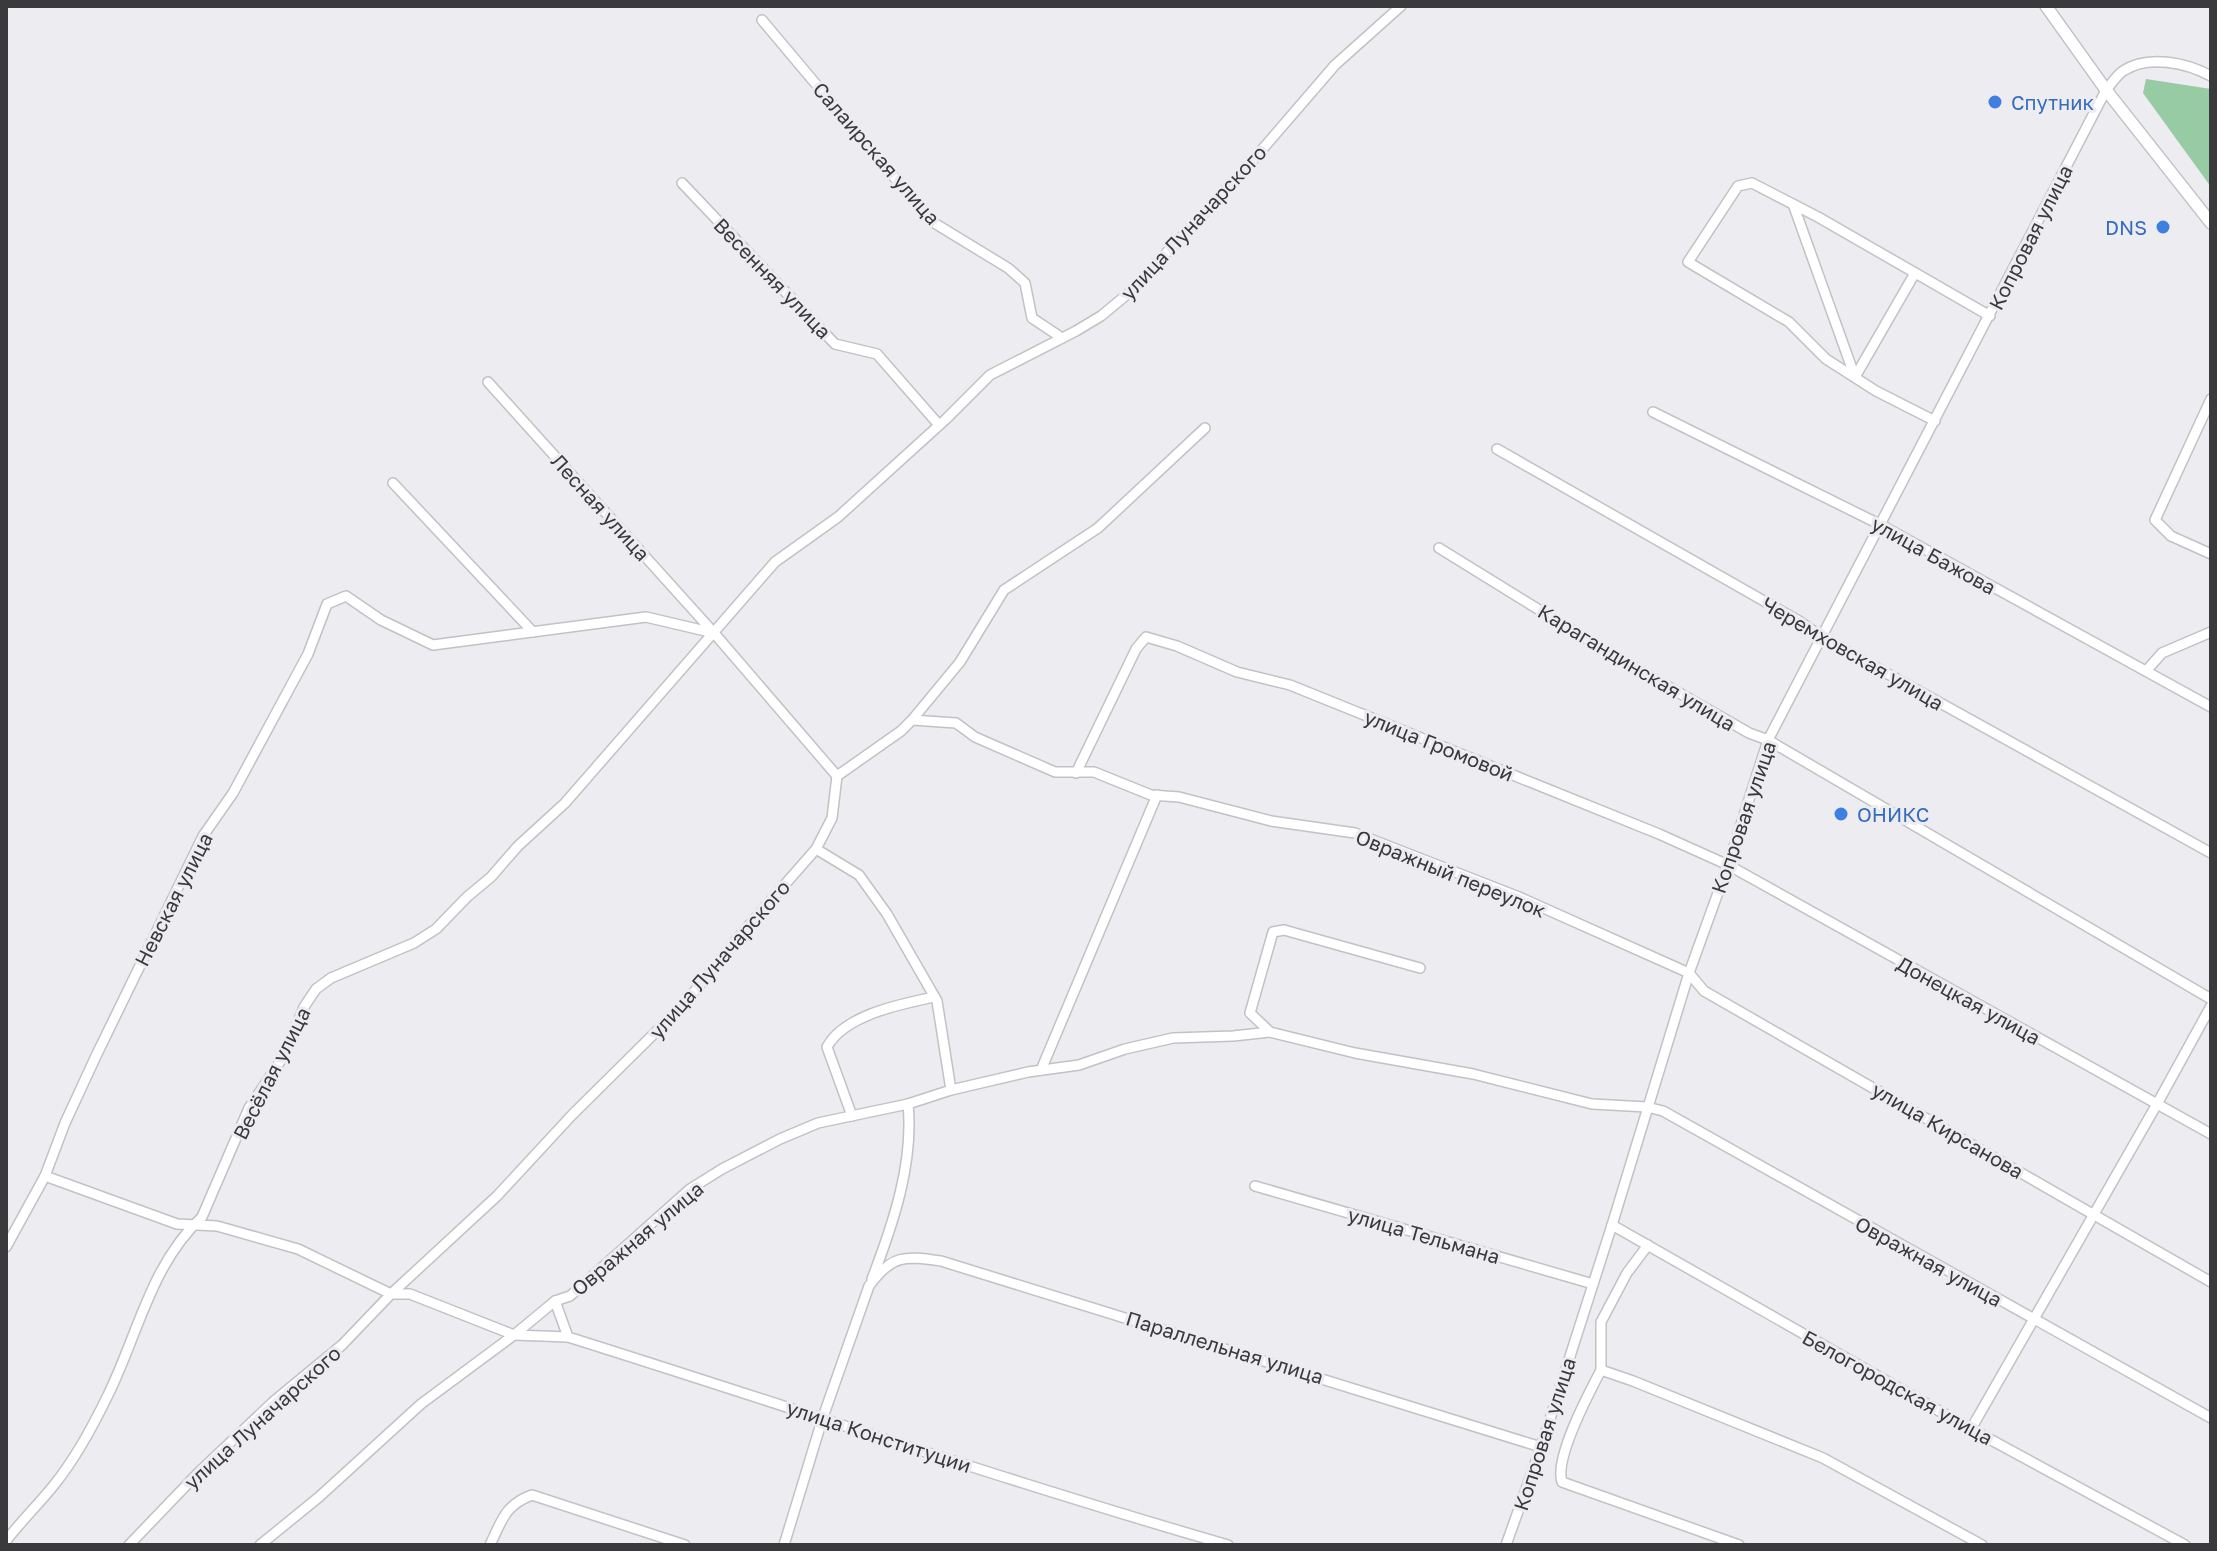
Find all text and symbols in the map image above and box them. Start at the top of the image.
street label: Салаирская улица [809,77,945,229]
place label: Спутник [2011,90,2094,114]
marker: Спутник [1986,93,2004,111]
street label: улица Луначарского [1115,140,1271,304]
street label: Копровая улица [1983,160,2077,314]
street label: Весенняя улица [709,213,837,343]
place label: DNS [2105,215,2147,239]
marker: DNS [2154,218,2172,236]
street label: Лесная улица [547,449,655,565]
street label: улица Бажова [1868,511,2000,599]
street label: Черемховская улица [1758,591,1948,715]
street label: Карагандинская улица [1534,599,1740,735]
street label: улица Громовой [1361,704,1517,786]
street label: Копровая улица [1706,738,1780,896]
place label: ОНИКС [1857,802,1929,826]
marker: ОНИКС [1832,805,1850,823]
street label: Овражный переулок [1352,824,1550,922]
street label: Невская улица [129,828,217,970]
street label: улица Луначарского [644,875,794,1043]
street label: Донецкая улица [1893,951,2045,1049]
street label: Весёлая улица [227,1003,315,1143]
street label: улица Кирсанова [1868,1077,2028,1183]
street label: Овражная улица [566,1176,708,1300]
street label: улица Тельмана [1345,1202,1503,1268]
street label: Овражная улица [1851,1211,2007,1311]
street label: Параллельная улица [1123,1305,1327,1389]
street label: Белогородская улица [1799,1325,1997,1449]
street label: улица Луначарского [179,1340,345,1494]
street label: Копровая улица [1508,1354,1580,1514]
street label: улица Конституции [784,1395,974,1477]

